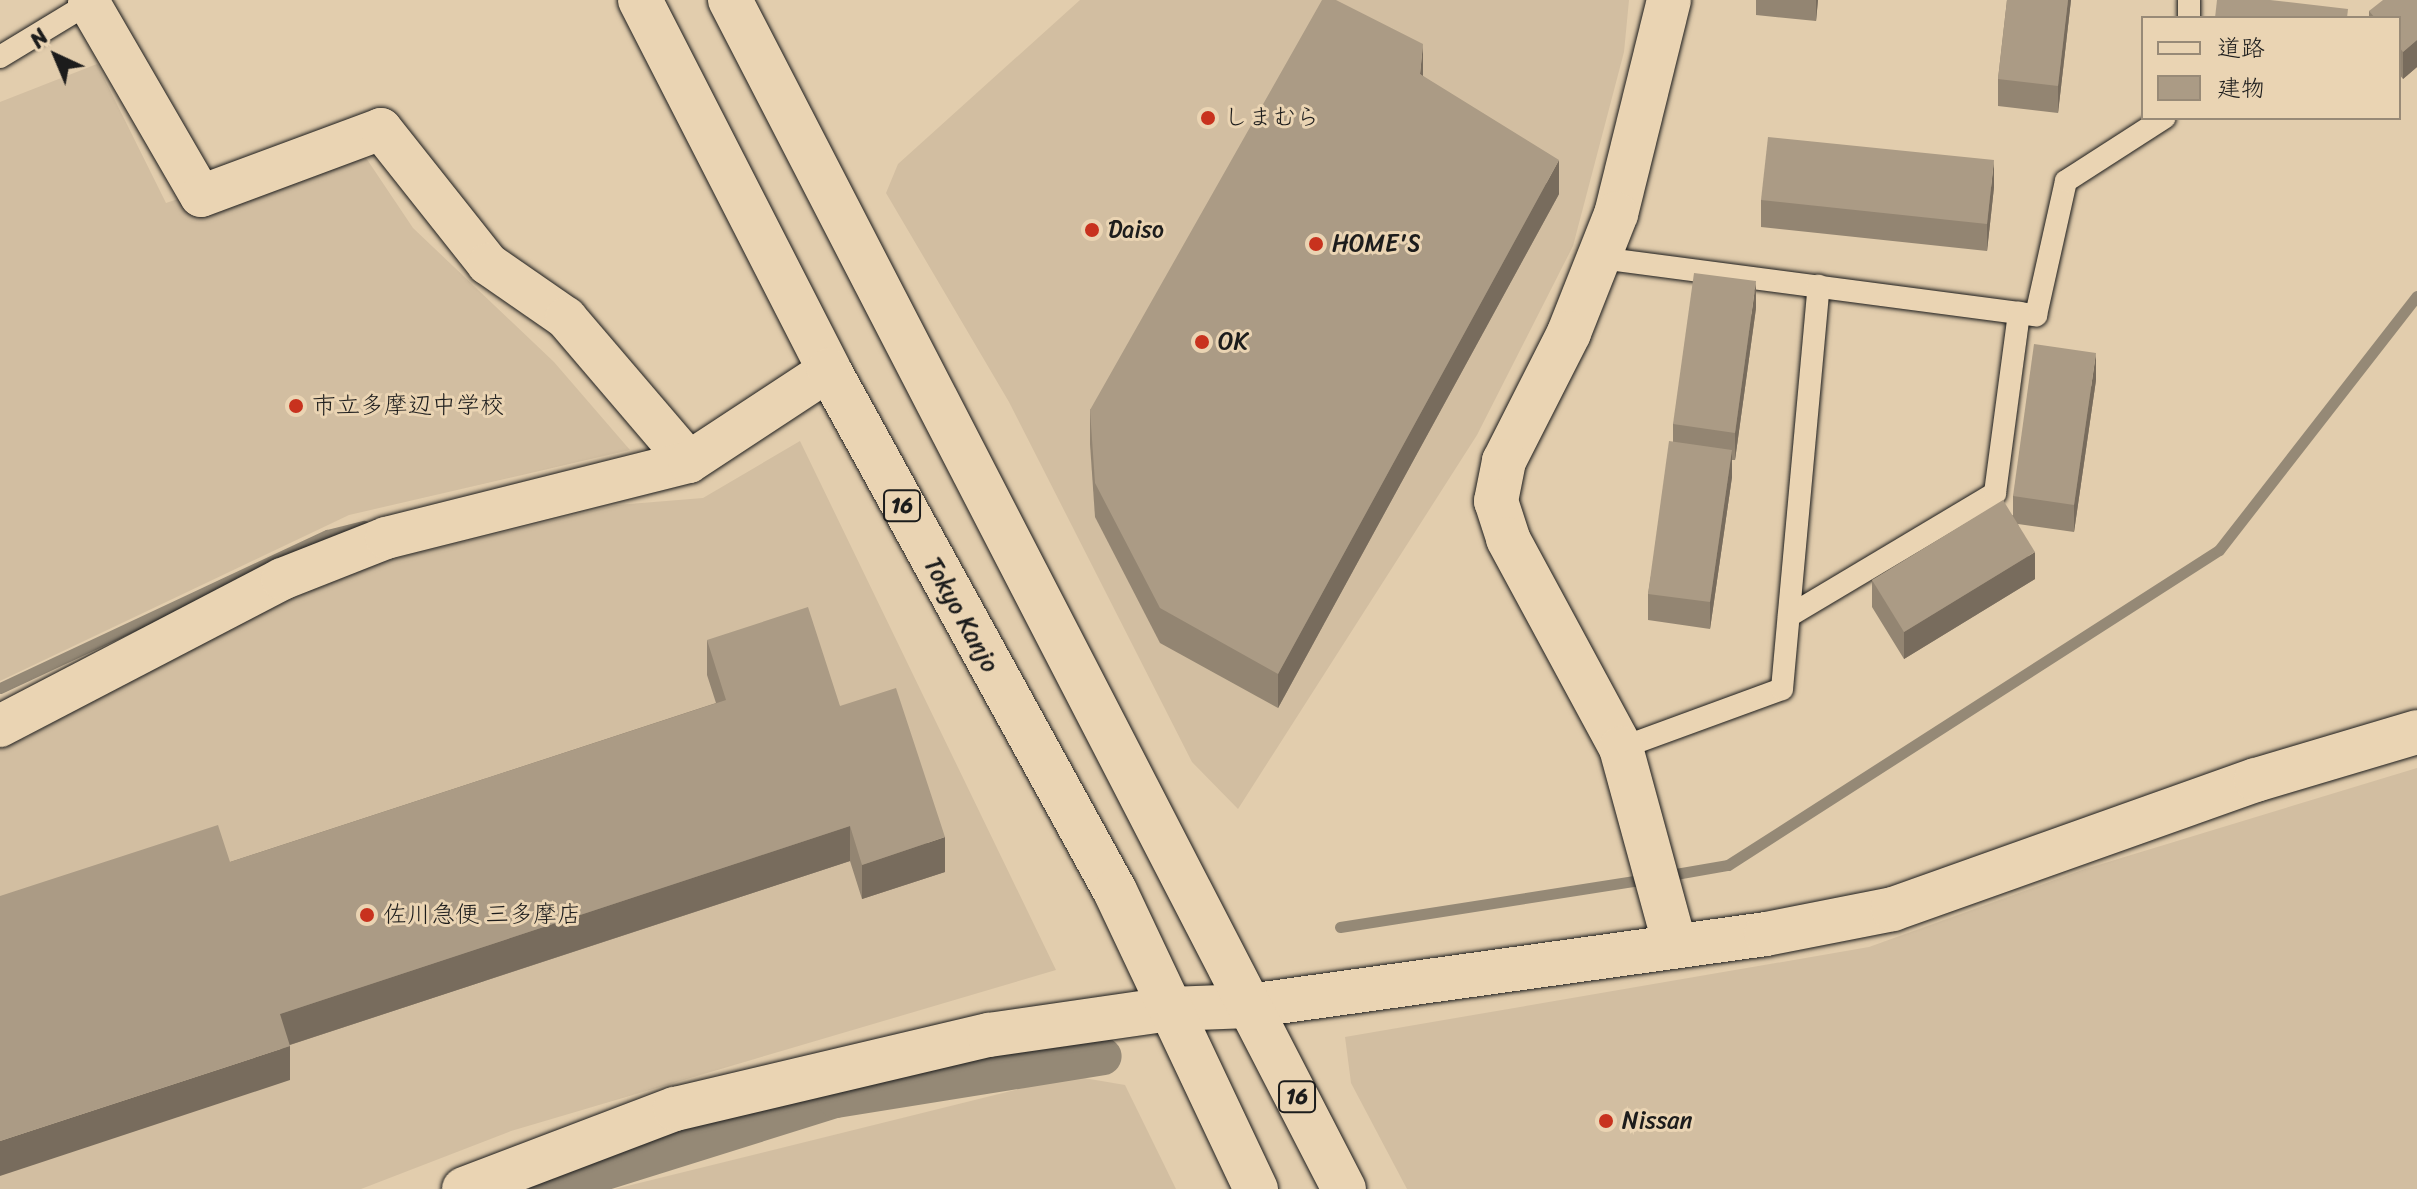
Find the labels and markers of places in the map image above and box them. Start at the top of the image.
place label: しまむら [1224,104,1320,132]
marker: しまむら [1199,109,1217,127]
place label: Daiso [1108,216,1164,244]
marker: Daiso [1083,221,1101,239]
place label: HOME'S [1332,230,1420,258]
marker: HOME'S [1307,235,1325,253]
place label: OK [1218,328,1248,356]
marker: OK [1193,333,1211,351]
place label: 市立多摩辺中学校 [312,392,504,420]
marker: 市立多摩辺中学校 [287,397,305,415]
place label: 佐川急便 三多摩店 [383,901,581,929]
marker: 佐川急便 三多摩店 [358,906,376,924]
place label: Nissan [1622,1107,1692,1135]
marker: Nissan [1597,1112,1615,1130]

